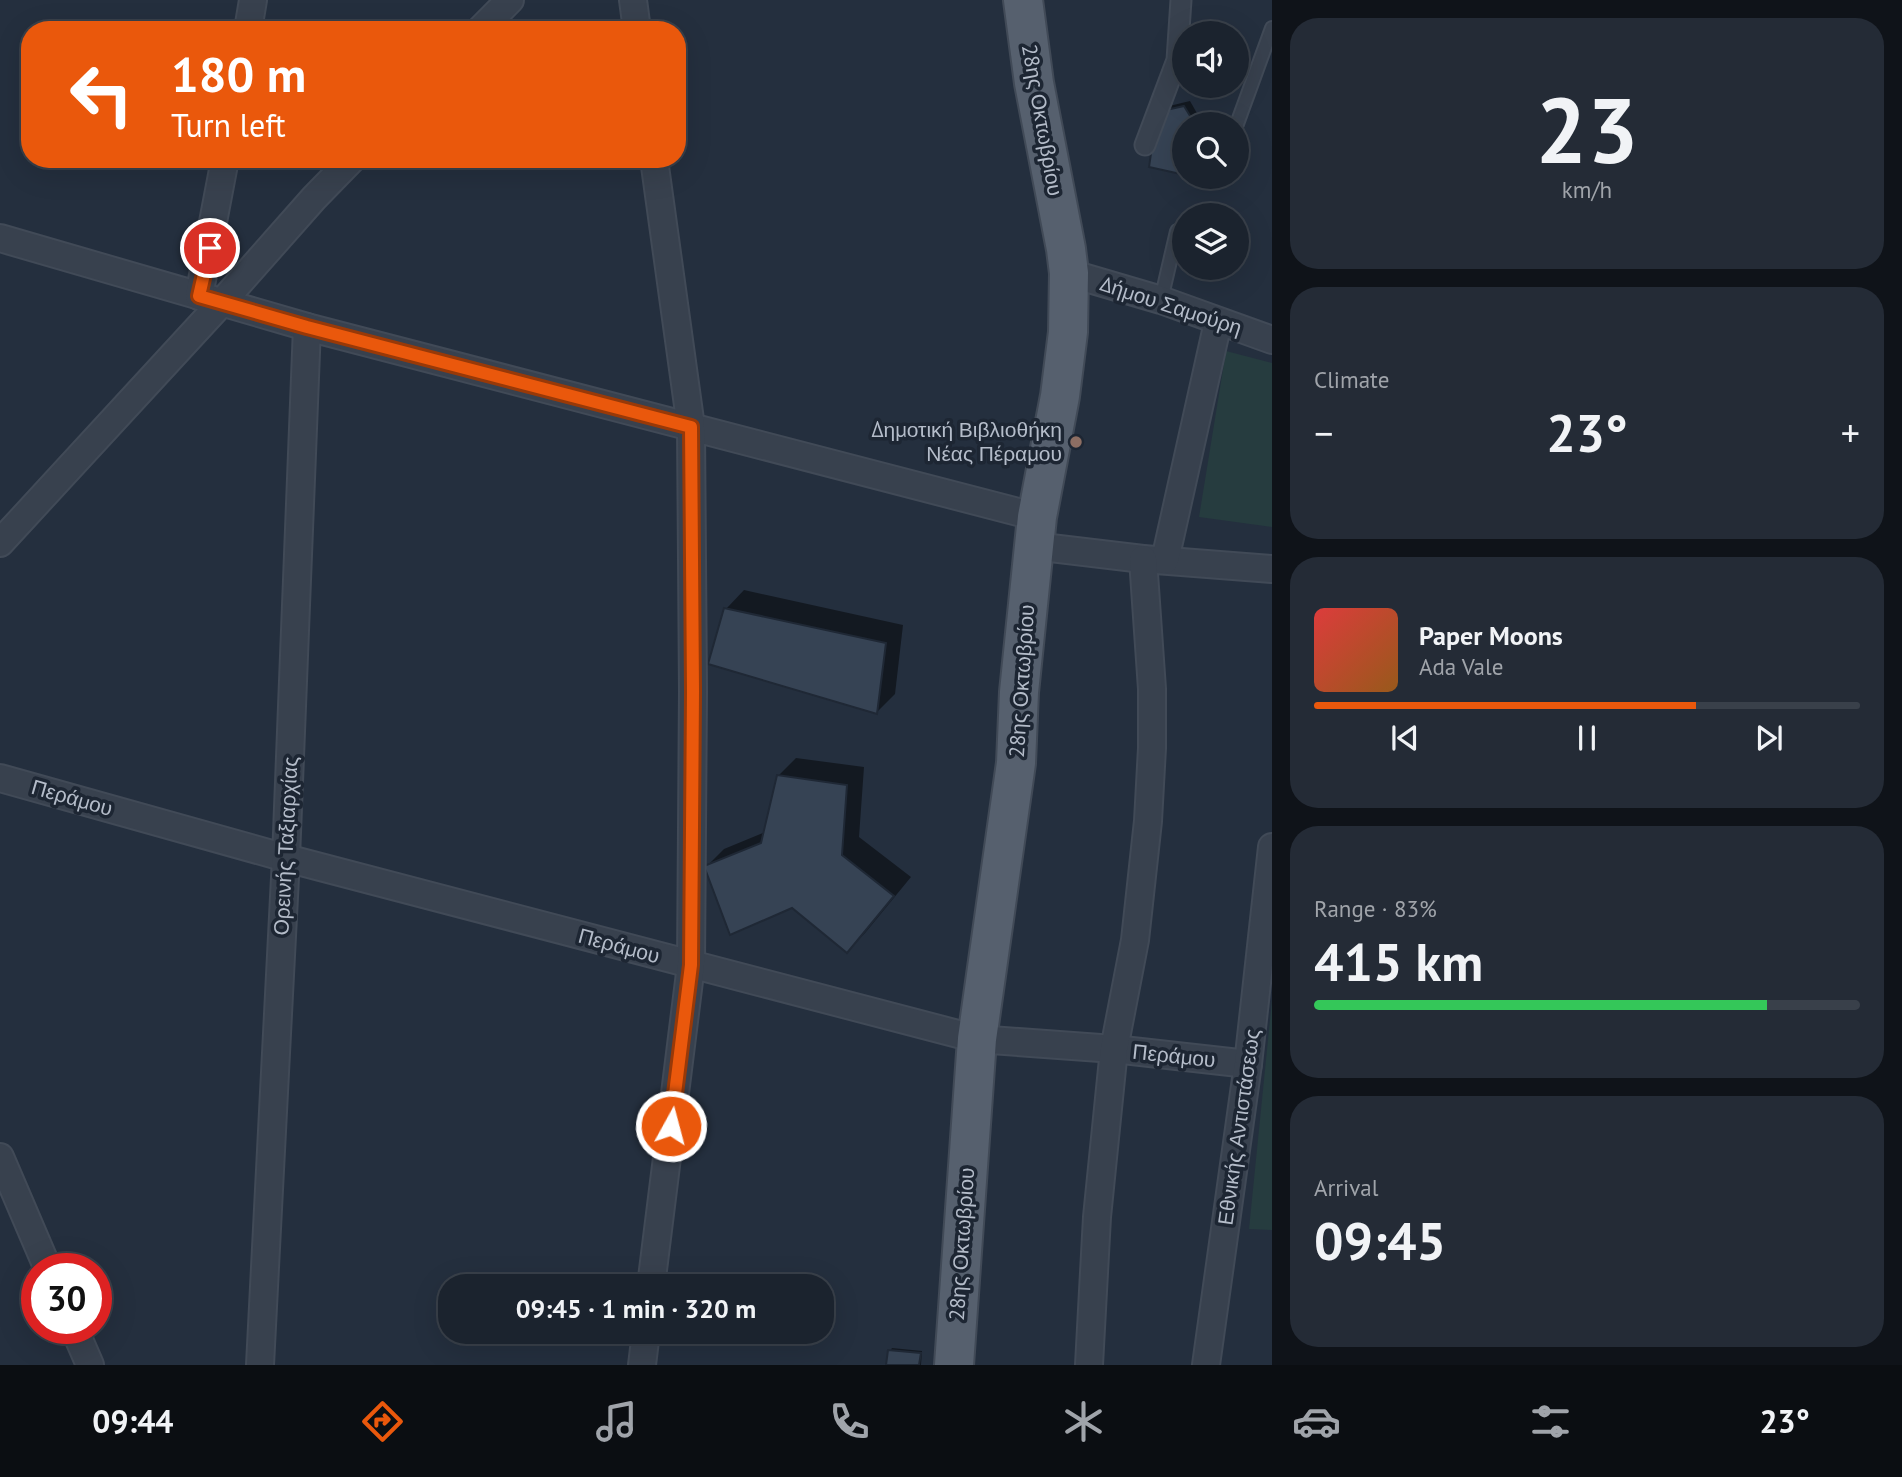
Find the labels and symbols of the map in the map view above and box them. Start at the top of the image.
street label: 28ης Οκτωβρίου [1016,42,1069,198]
pin [180,218,240,278]
street label: Δήμου Σαμούρη [1097,270,1245,341]
place label: Δημοτική Βιβλιοθήκη Νέας Πέραμου [872,416,1062,467]
marker: Δημοτική Βιβλιοθήκη Νέας Πέραμου [1068,434,1084,450]
street label: 28ης Οκτωβρίου [1003,604,1040,758]
street label: Ορεινής Ταξιαρχίας [267,756,304,936]
street label: Περάμου [28,773,116,822]
street label: Περάμου [575,922,663,969]
street label: Εθνικής Αντιστάσεως [1211,1027,1266,1227]
street label: Περάμου [1131,1038,1217,1073]
position arrow [634,1089,708,1163]
street label: 28ης Οκτωβρίου [943,1167,980,1321]
speed limit sign: 30 [21,1253,112,1344]

